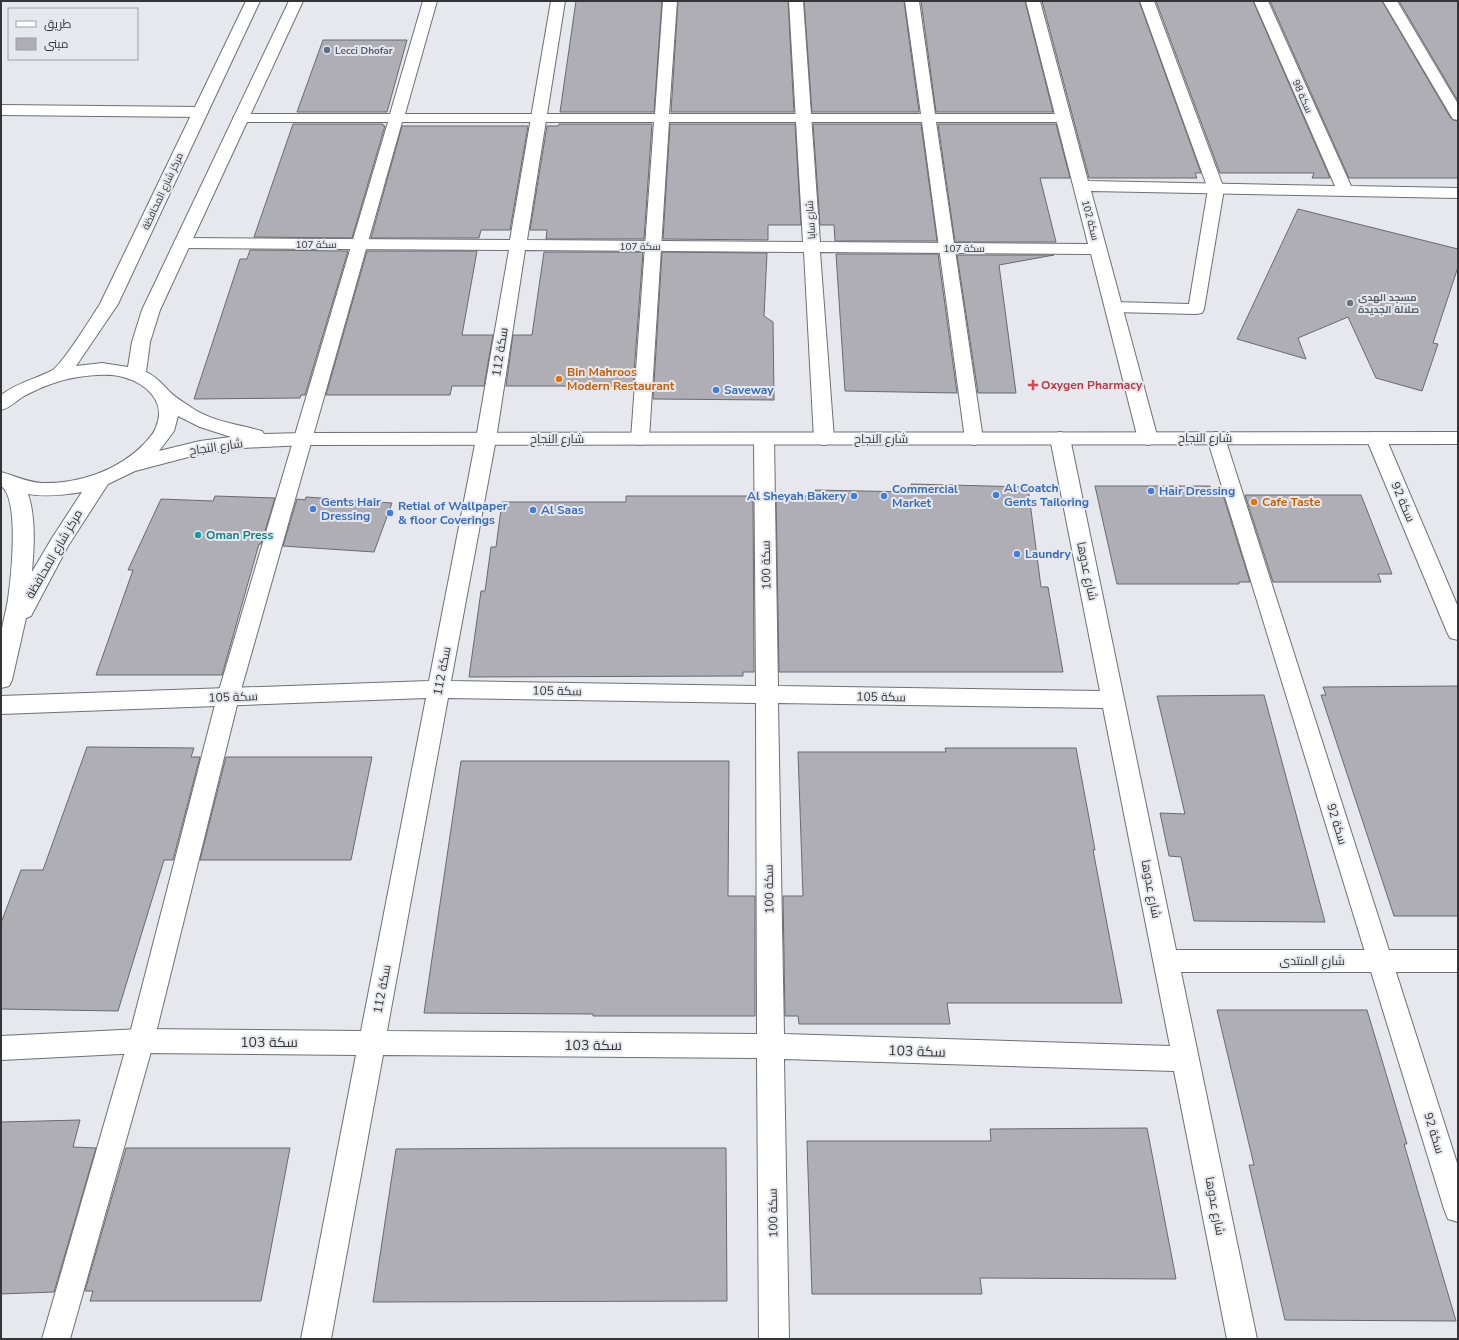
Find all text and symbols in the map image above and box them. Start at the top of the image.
legend [8,8,138,60]
text: طريق [44,16,72,32]
text: مبنى [44,36,69,52]
place label: Lecci Dhofar [335,44,393,58]
marker: Lecci Dhofar [322,45,332,55]
street label: سكة 98 [1289,77,1316,115]
street label: مركز شارع المحافظة [139,151,187,232]
street label: سكة 102 [1078,199,1102,242]
street label: شارع سابا [803,200,819,240]
street label: سكة 107 [295,238,337,252]
street label: سكة 107 [619,240,661,254]
street label: سكة 107 [943,242,985,256]
place label: مسجد الهدى صلالة الجديدة [1358,291,1419,317]
marker: مسجد الهدى صلالة الجديدة [1345,298,1355,308]
street label: سكة 112 [488,326,512,378]
place label: Bin Mahroos Modern Restaurant [567,364,675,394]
marker: Bin Mahroos Modern Restaurant [554,374,564,384]
place label: Oxygen Pharmacy [1041,377,1143,393]
marker: Oxygen Pharmacy [1028,380,1038,390]
place label: Saveway [724,382,774,398]
marker: Saveway [711,385,721,395]
street label: شارع النجاح [1178,430,1232,446]
street label: شارع النجاح [530,431,584,447]
street label: شارع النجاح [854,431,908,447]
street label: شارع النجاح [188,435,244,459]
street label: سكة 92 [1387,479,1419,525]
place label: Al Coatch Gents Tailoring [1004,480,1089,510]
place label: Commercial Market [892,481,958,511]
place label: Hair Dressing [1159,483,1235,499]
marker: Hair Dressing [1146,486,1156,496]
place label: Al Sheyah Bakery [747,488,847,504]
marker: Al Coatch Gents Tailoring [991,490,1001,500]
marker: Al Sheyah Bakery [849,491,859,501]
marker: Commercial Market [879,491,889,501]
place label: Gents Hair Dressing [321,494,381,524]
place label: Cafe Taste [1262,494,1321,510]
marker: Cafe Taste [1249,497,1259,507]
place label: Retial of Wallpaper & floor Coverings [398,498,508,528]
place label: Al Saas [541,502,584,518]
marker: Gents Hair Dressing [308,504,318,514]
marker: Al Saas [528,505,538,515]
street label: مركز شارع المحافظة [22,507,86,601]
marker: Retial of Wallpaper & floor Coverings [385,508,395,518]
place label: Oman Press [206,527,273,543]
marker: Oman Press [193,530,203,540]
street label: سكة 100 [758,540,774,590]
street label: شارع عدوها [1073,540,1101,602]
place label: Laundry [1025,546,1072,562]
marker: Laundry [1012,549,1022,559]
street label: سكة 112 [429,645,455,697]
street label: سكة 105 [532,683,582,699]
street label: سكة 105 [208,688,258,706]
street label: سكة 105 [856,689,906,705]
street label: سكة 92 [1323,801,1351,847]
street label: شارع عدوها [1137,858,1165,920]
street label: سكة 100 [761,864,777,914]
street label: شارع المنتدى [1279,953,1345,969]
street label: سكة 112 [369,963,395,1015]
street label: سكة 103 [240,1033,298,1052]
street label: سكة 103 [564,1036,622,1055]
street label: سكة 103 [888,1041,946,1062]
street label: سكة 92 [1420,1110,1448,1156]
street label: شارع عدوها [1201,1175,1229,1237]
street label: سكة 100 [765,1188,781,1238]

